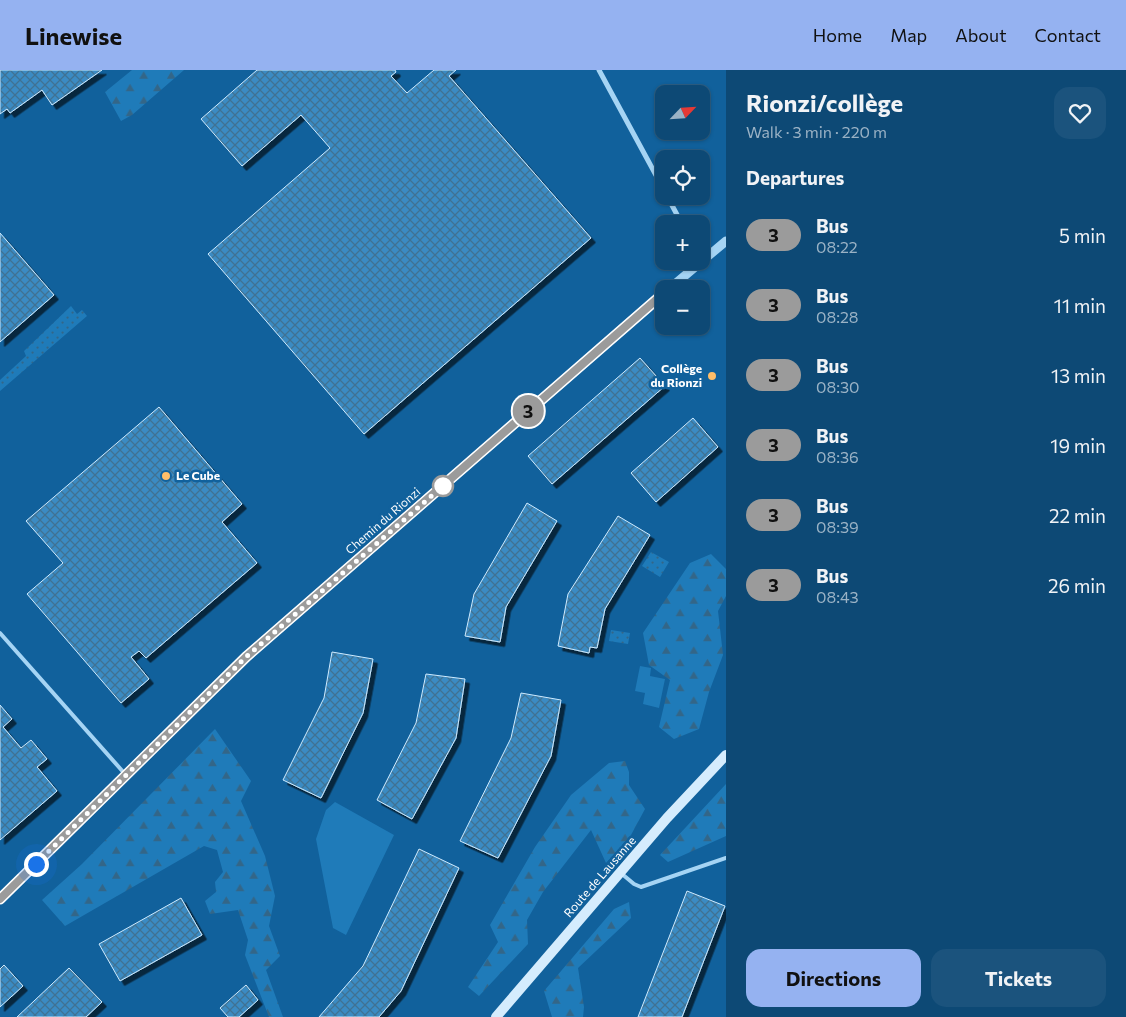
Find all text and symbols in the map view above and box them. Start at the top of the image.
text: Linewise [25,21,122,50]
text: Home [813,24,862,46]
text: Map [890,24,927,46]
text: About [955,24,1007,46]
text: Contact [1035,24,1101,46]
north arrow [655,85,710,140]
map controls [655,85,710,335]
button: heart [1054,87,1106,139]
text: Rionzi/collège [746,88,903,117]
text: Walk · 3 min · 220 m [746,122,887,141]
button: locate [655,150,710,205]
text: Departures [746,166,844,189]
text: Bus [816,214,848,237]
button: + [655,215,710,270]
text: 3 [768,224,779,246]
text: 5 min [1059,224,1106,247]
text: 08:22 [816,237,858,256]
button: − [655,280,710,335]
text: Bus [816,284,848,307]
text: 3 [768,294,779,316]
text: 11 min [1054,294,1106,317]
text: 08:28 [816,307,858,326]
text: Bus [816,354,848,377]
place label: Collège du Rionzi [651,361,702,389]
text: 3 [768,364,779,386]
text: 13 min [1051,364,1106,387]
marker: Collège du Rionzi [706,370,718,382]
text: 08:30 [816,377,860,396]
line badge: 3 [512,395,544,427]
text: 3 [523,400,533,422]
text: Bus [816,424,848,447]
text: 3 [768,434,779,456]
text: 19 min [1050,434,1106,457]
text: 08:36 [816,447,859,466]
place label: Le Cube [176,468,220,482]
marker: Le Cube [160,470,172,482]
unlabelled marker [432,475,454,497]
street label: Chemin du Rionzi [342,484,423,556]
text: Bus [816,494,848,517]
text: 3 [768,504,779,526]
text: 22 min [1049,504,1106,527]
text: 08:39 [816,517,859,536]
text: Bus [816,564,848,587]
text: 3 [768,574,779,596]
text: 26 min [1048,574,1106,597]
text: 08:43 [816,587,859,606]
street label: Route de Lausanne [560,833,638,920]
your location [24,852,49,877]
button: Directions [746,949,921,1007]
button: Tickets [931,949,1106,1007]

